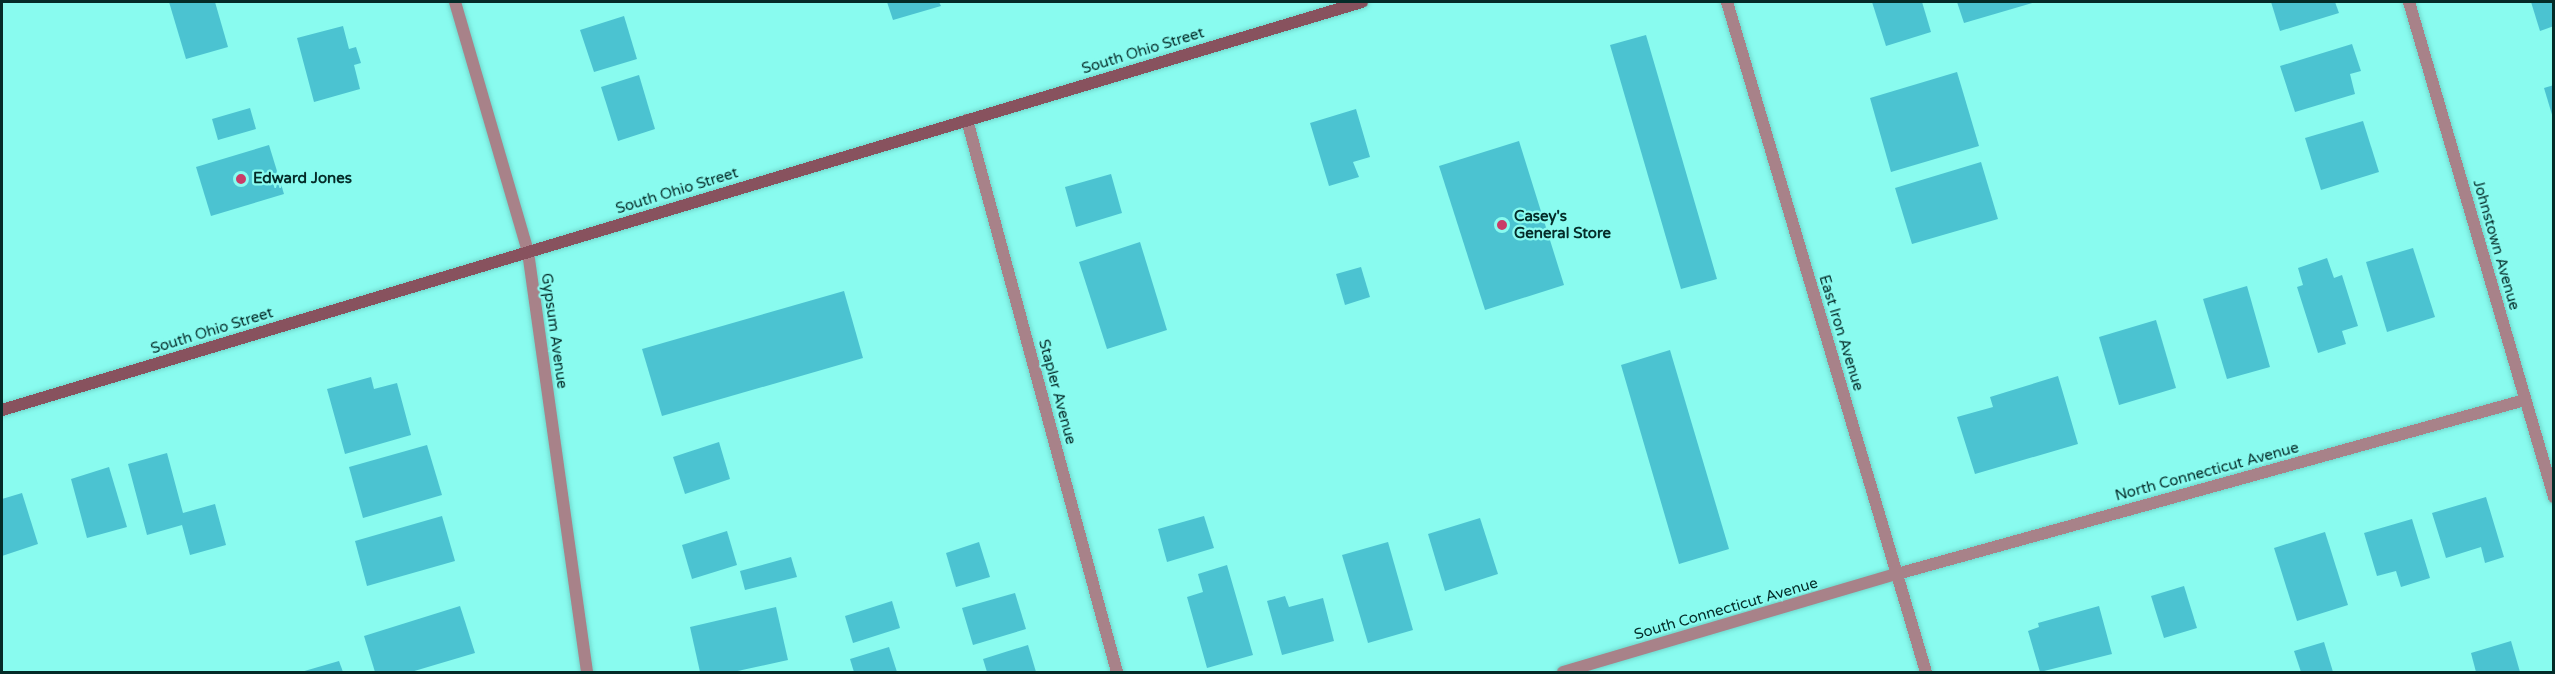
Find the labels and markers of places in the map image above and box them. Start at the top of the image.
place label: Edward Jones [253,170,352,188]
marker: Edward Jones [234,172,248,186]
place label: Casey's General Store [1514,207,1611,242]
marker: Casey's General Store [1495,218,1509,232]

